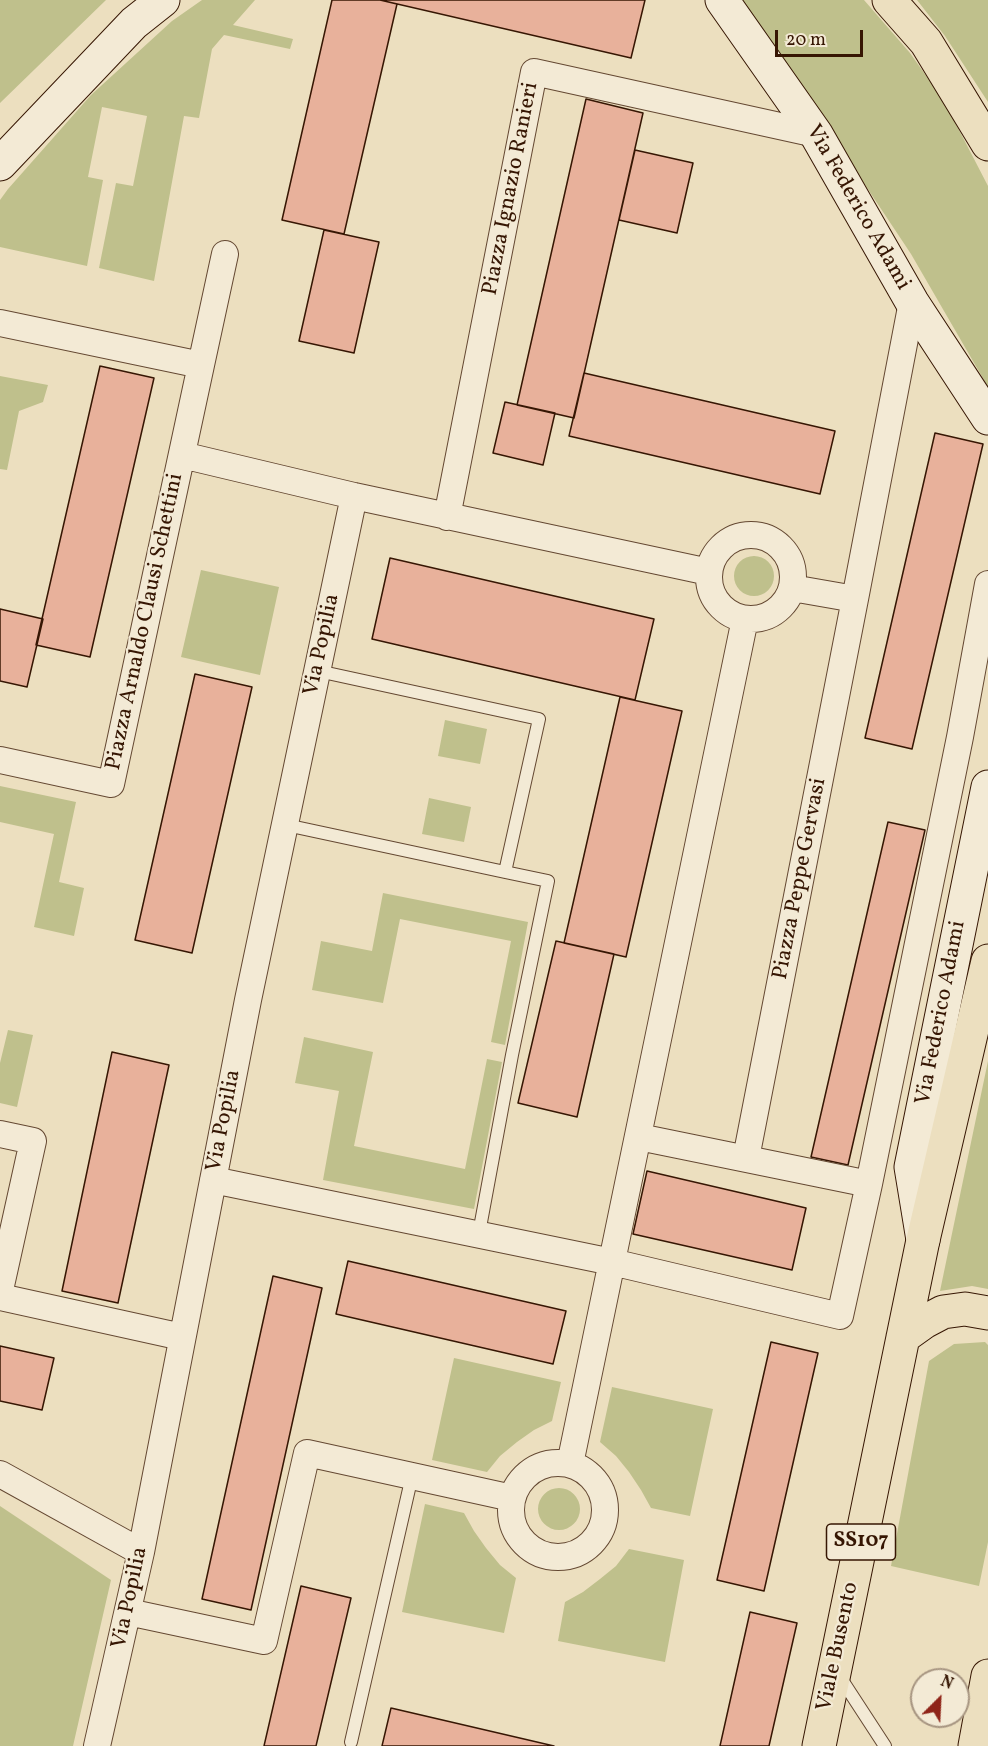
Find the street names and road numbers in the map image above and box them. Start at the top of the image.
street label: Piazza Ignazio Ranieri [478,80,546,298]
street label: Via Federico Adami [799,121,915,295]
street label: Piazza Arnaldo Clausi Schettini [102,471,190,773]
street label: Via Popilia [299,592,347,698]
street label: Piazza Peppe Gervasi [768,776,834,982]
street label: Via Federico Adami [911,919,973,1107]
street label: Via Popilia [202,1068,248,1174]
road number: SS107 [826,1524,896,1560]
street label: Via Popilia [107,1545,155,1651]
street label: Viale Busento [812,1580,866,1714]

